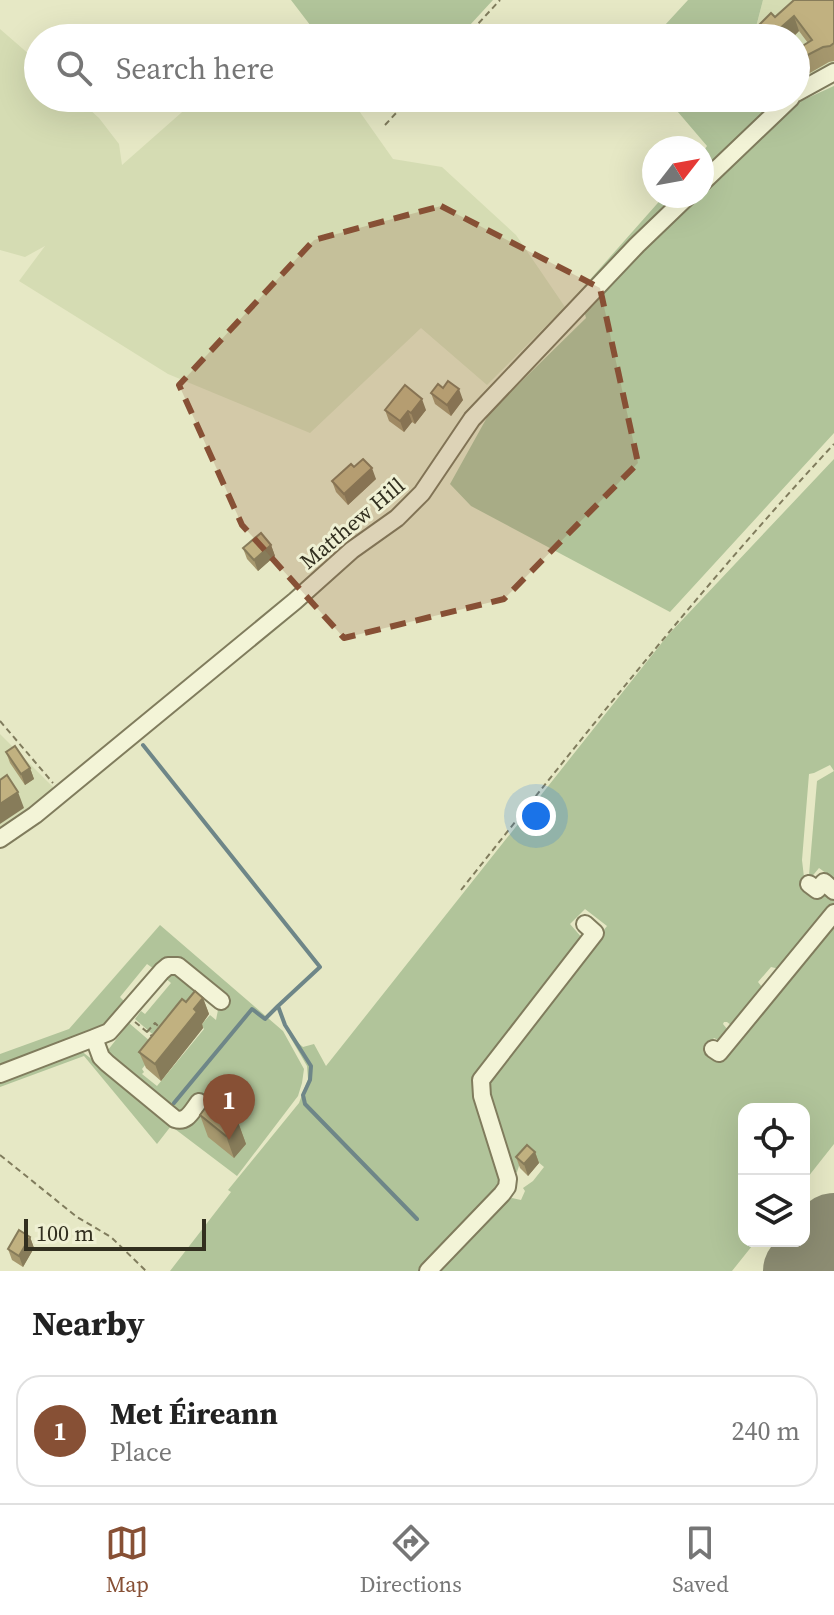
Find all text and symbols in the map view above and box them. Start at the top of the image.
search box [24,24,810,112]
icon: search [52,46,96,90]
text: Search here [116,48,274,89]
north arrow [642,136,714,208]
street label: Matthew Hill [293,470,411,576]
your location [516,796,556,836]
pin: 1 [203,1074,255,1140]
map controls [738,1103,810,1247]
button: locate [738,1103,810,1175]
button: layers [738,1175,810,1247]
scale bar [24,1215,206,1251]
text: 100 m [36,1218,94,1248]
text: Nearby [32,1300,145,1346]
text: Met Éireann [110,1393,278,1434]
text: 1 [53,1413,67,1449]
text: 240 m [732,1413,800,1449]
text: Place [110,1434,172,1470]
tab: Map [105,1521,149,1599]
tab: Directions [360,1521,462,1599]
tab: Saved [672,1521,729,1599]

